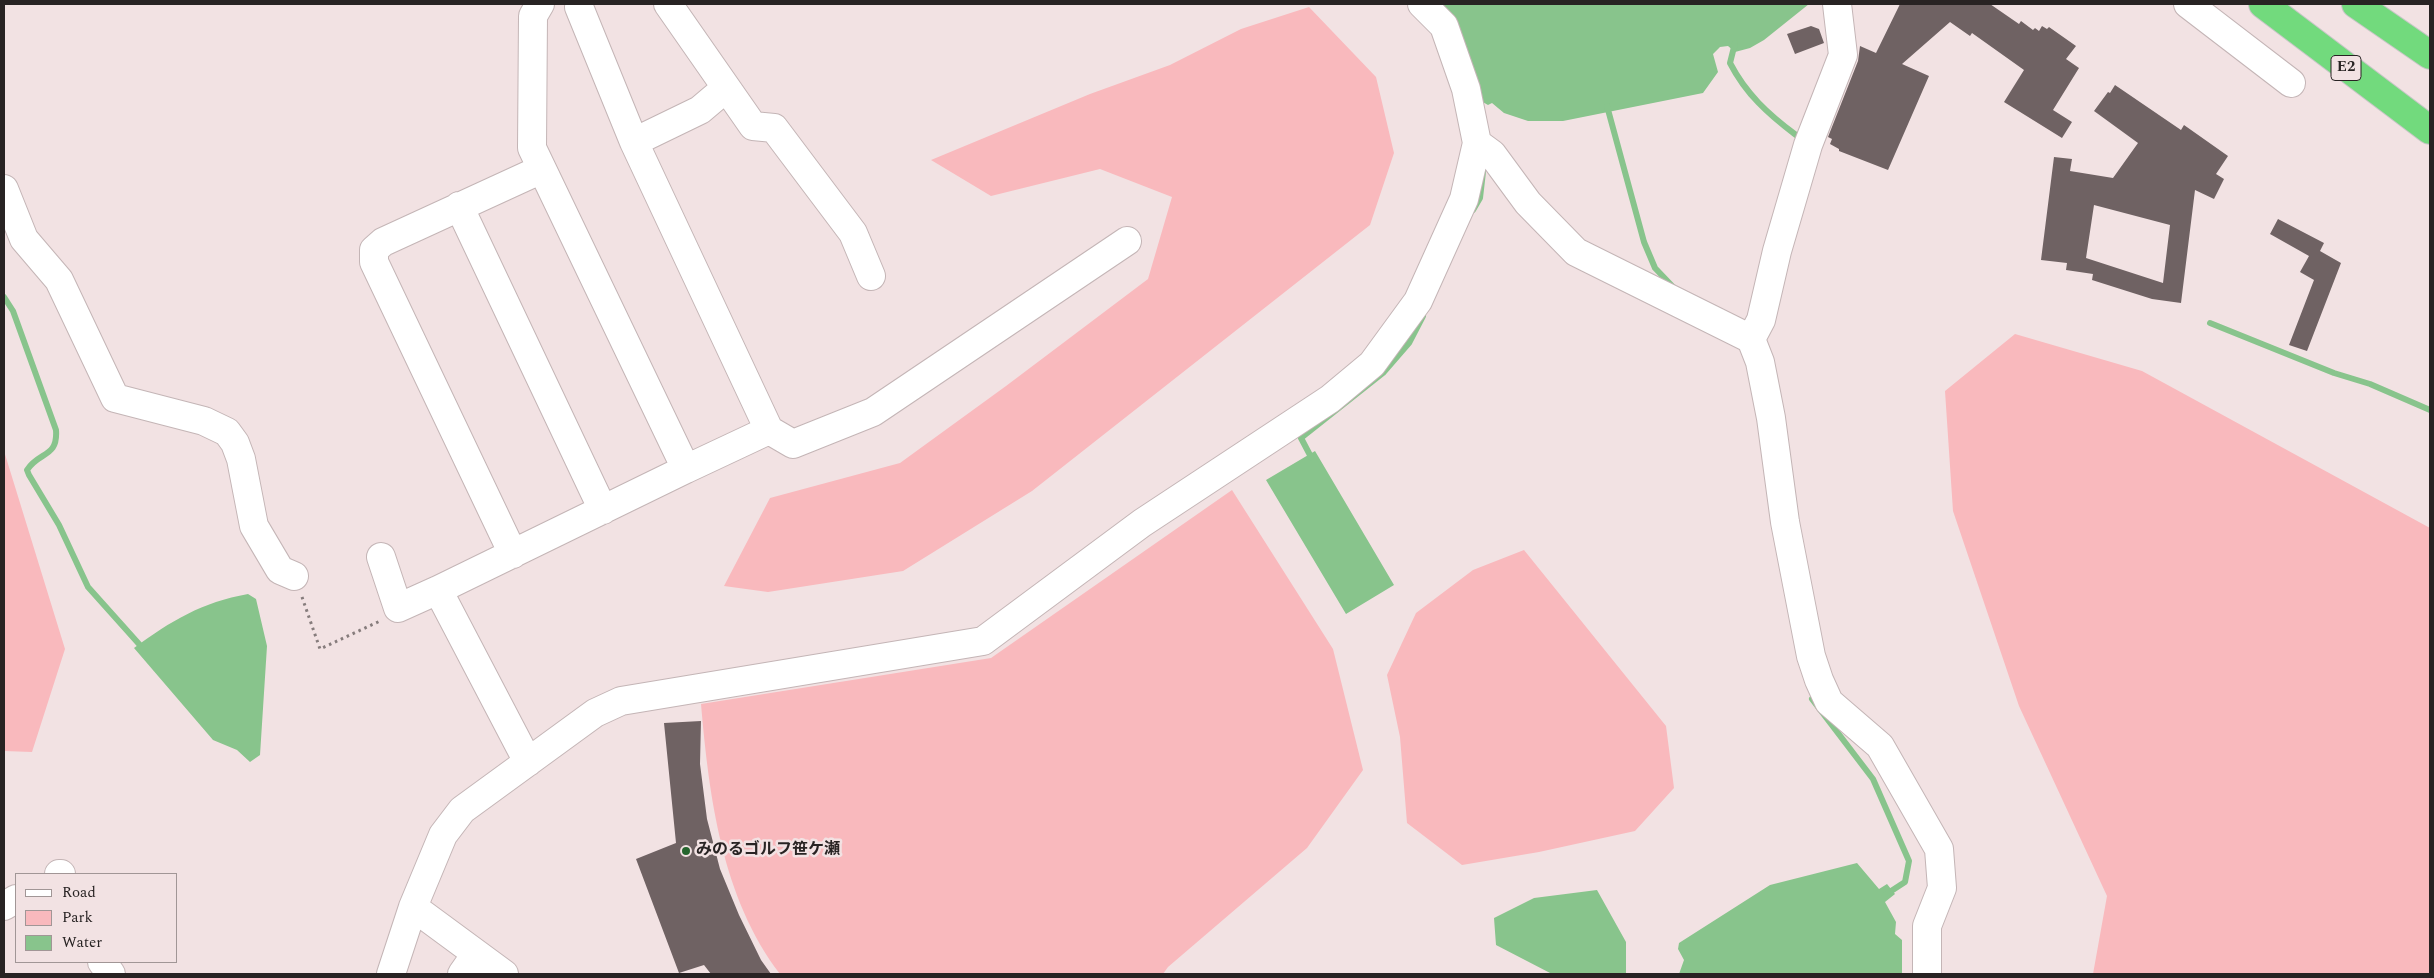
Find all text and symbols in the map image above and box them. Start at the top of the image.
road number: E2 [2331,56,2361,80]
place label: みのるゴルフ笹ケ瀬 [696,841,840,861]
marker: みのるゴルフ笹ケ瀬 [680,845,692,857]
legend [15,873,178,963]
text: Road [62,881,96,904]
text: Park [62,906,93,929]
text: Water [62,931,102,954]

